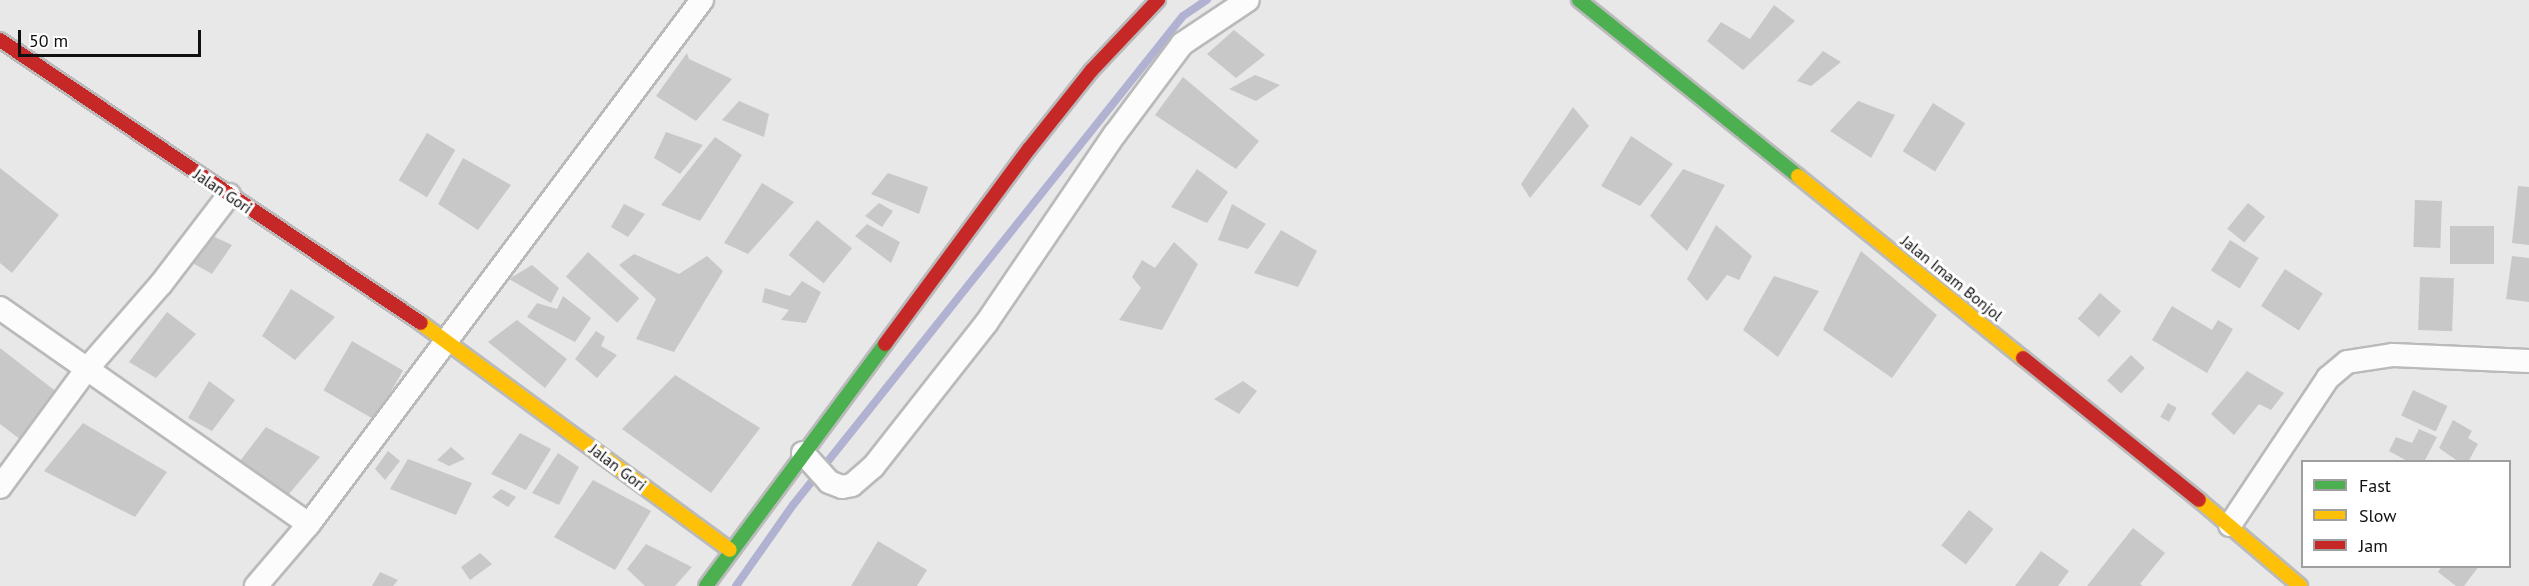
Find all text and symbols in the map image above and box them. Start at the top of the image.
scale bar [21,18,204,56]
text: 50 m [29,29,68,52]
street label: Jalan Gori [190,164,256,218]
street label: Jalan Imam Bonjol [1897,231,2007,325]
street label: Jalan Gori [586,439,650,495]
legend [2301,460,2511,568]
text: Fast [2359,474,2391,497]
text: Slow [2359,504,2397,527]
text: Jam [2359,534,2388,557]

